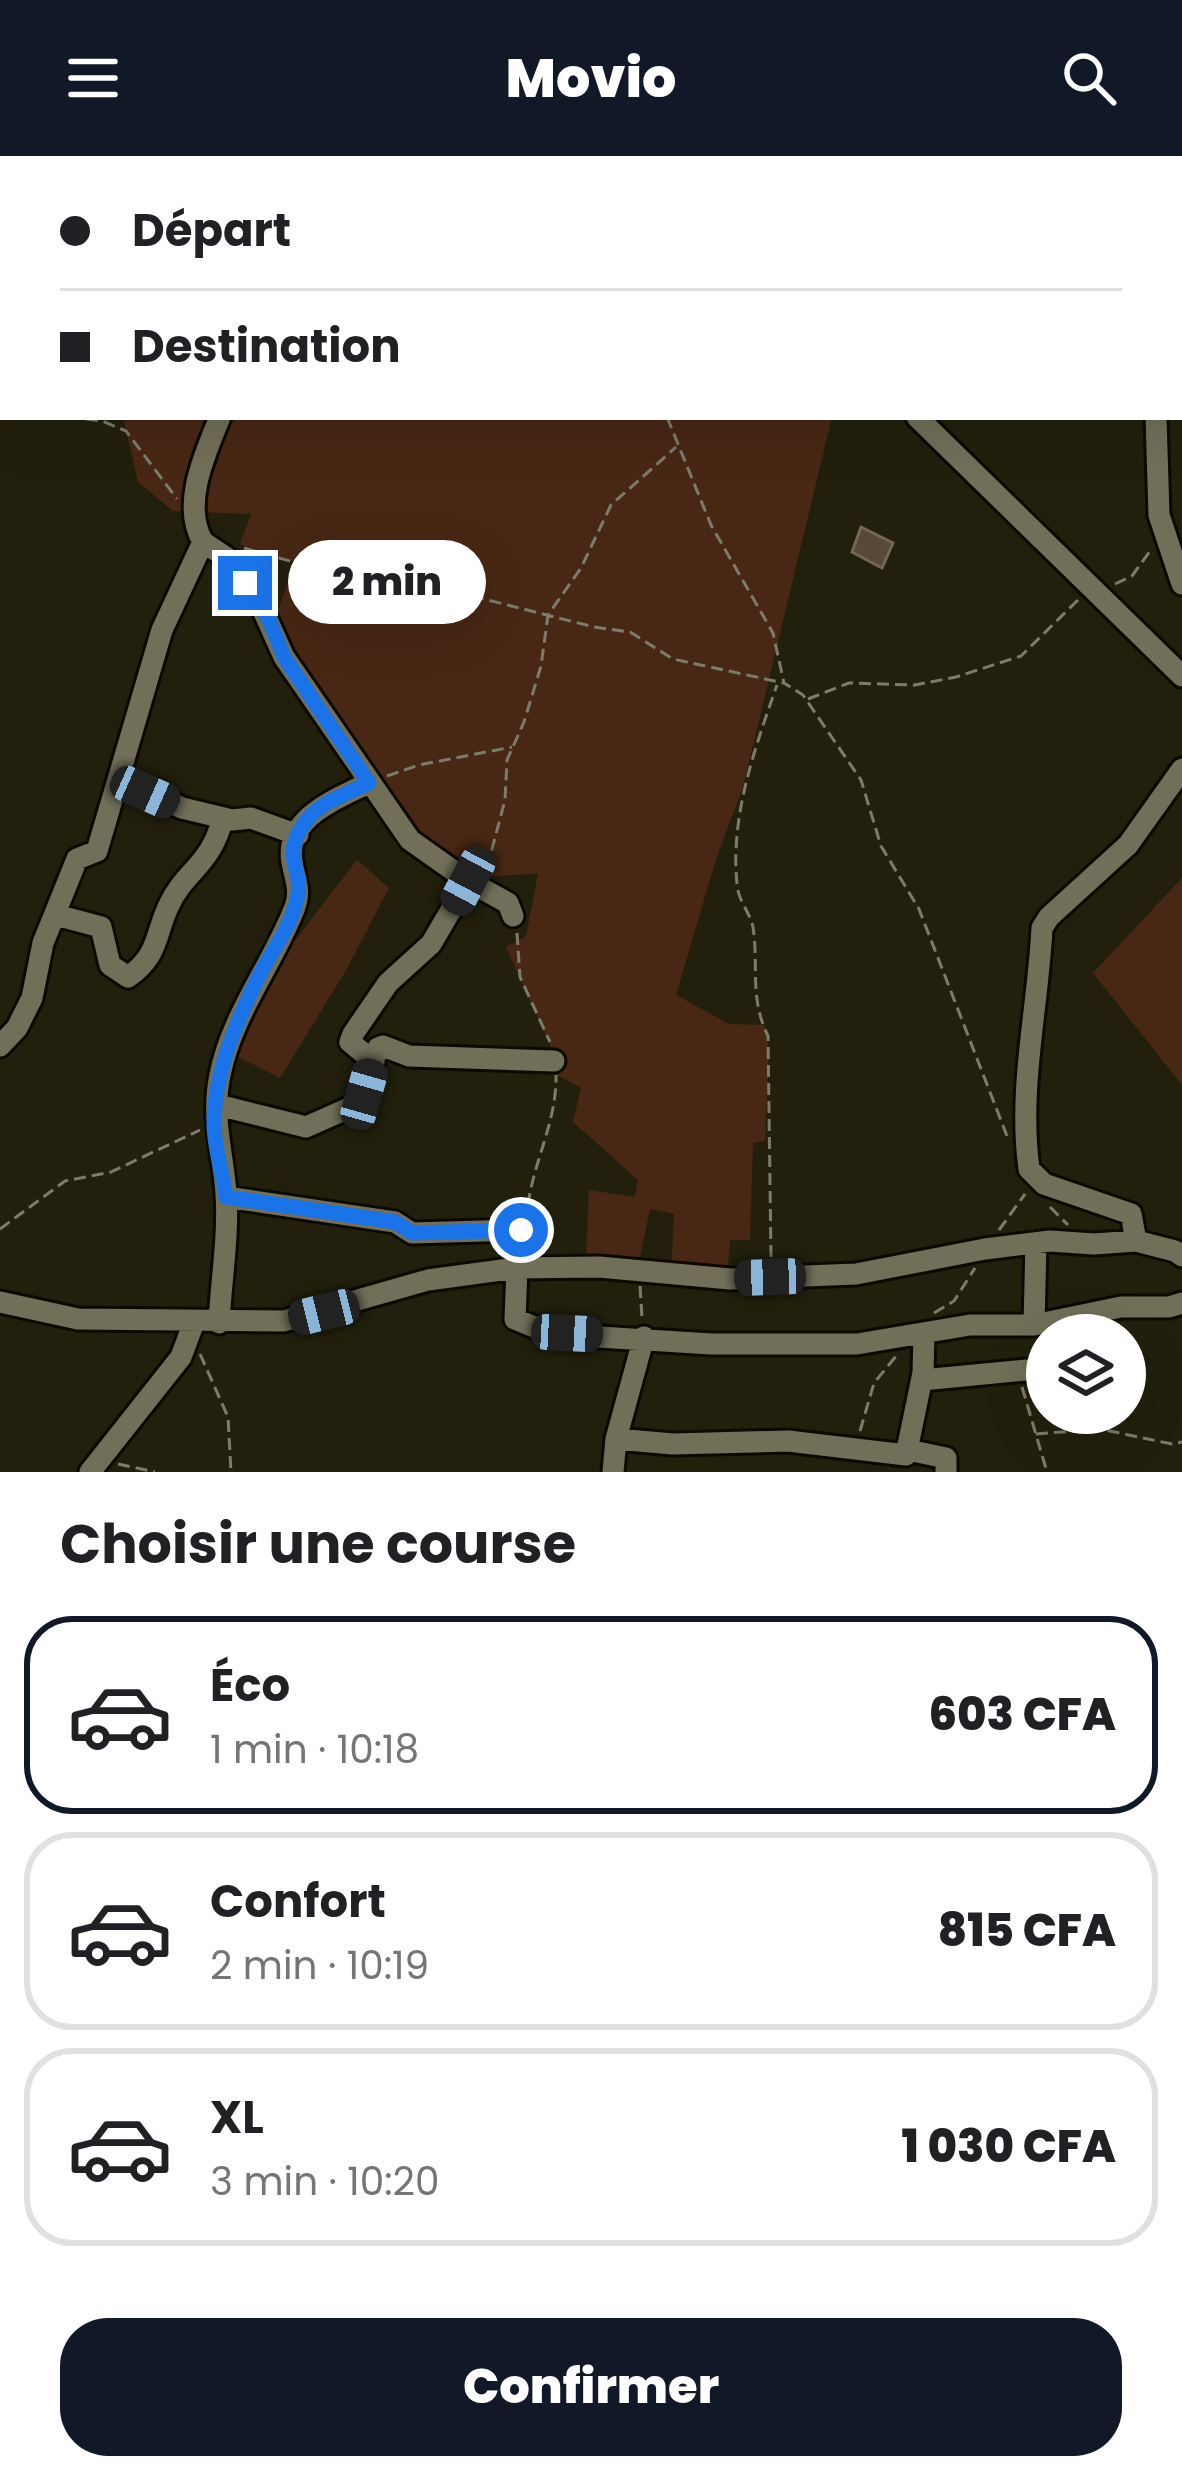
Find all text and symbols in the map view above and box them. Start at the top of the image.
text: Movio [506,40,676,116]
icon: menu [60,45,126,111]
icon: search [1056,45,1122,111]
text: Départ [132,199,291,262]
text: Destination [132,315,401,378]
callout: 2 min [287,541,485,625]
text: 2 min [332,554,442,609]
route end [218,556,272,610]
car [105,761,185,823]
car [435,841,501,921]
car [337,1054,391,1134]
route start [494,1203,548,1257]
car [733,1258,807,1296]
car [285,1286,363,1338]
car [530,1313,604,1353]
map controls [1026,1314,1146,1434]
button: layers [1026,1314,1146,1434]
text: Choisir une course [60,1506,576,1582]
text: Éco [210,1654,290,1717]
icon: car [66,1661,174,1769]
text: 603 CFA [928,1683,1116,1746]
text: 1 min · 10:18 [210,1722,419,1777]
text: Confort [210,1870,386,1933]
icon: car [66,1877,174,1985]
text: 815 CFA [938,1899,1116,1962]
text: 2 min · 10:19 [210,1938,429,1993]
text: XL [210,2086,264,2149]
icon: car [66,2093,174,2201]
text: 1 030 CFA [901,2115,1116,2178]
text: 3 min · 10:20 [210,2154,439,2209]
button: Confirmer [60,2318,1122,2456]

